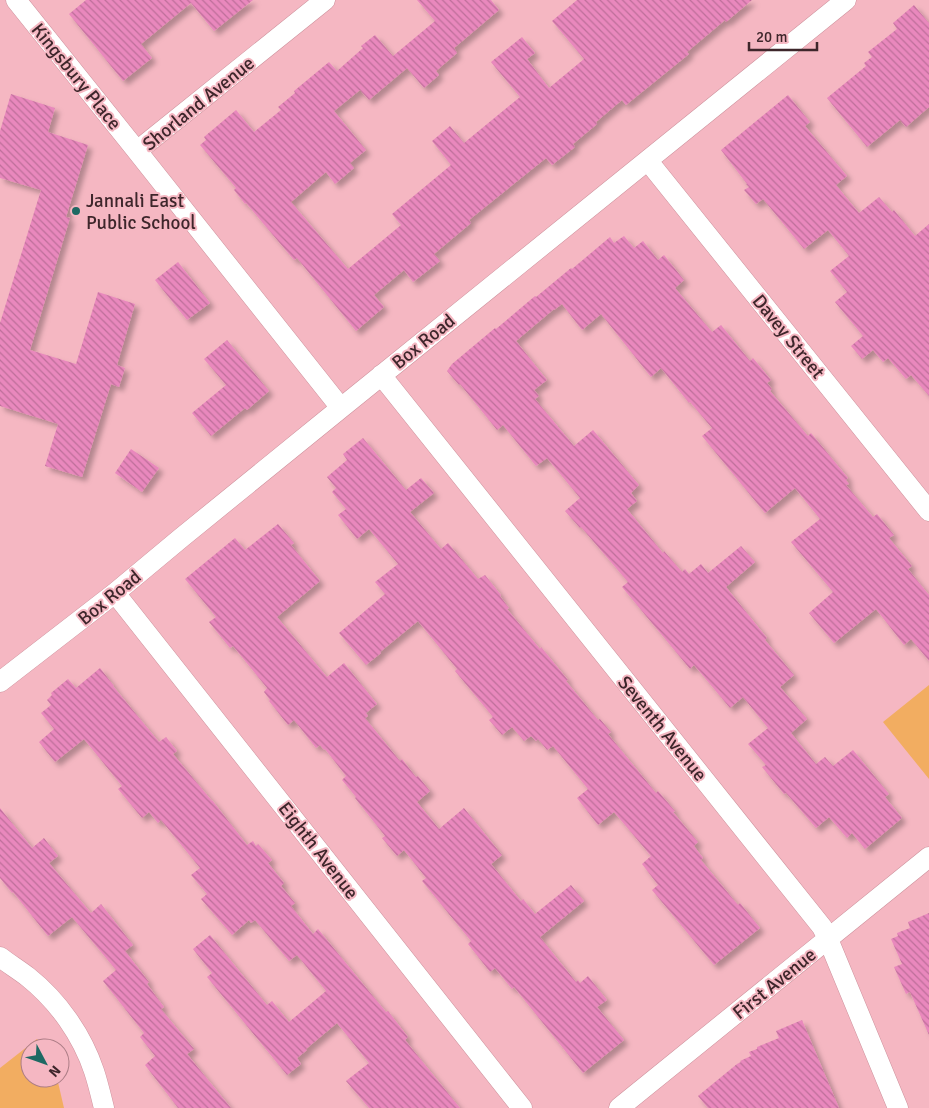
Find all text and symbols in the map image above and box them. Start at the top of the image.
street label: Kingsbury Place [26,18,127,135]
scale bar [749,20,816,52]
text: 20 m [756,28,787,46]
street label: Shorland Avenue [138,51,259,156]
place label: Jannali East Public School [86,189,196,235]
marker: Jannali East Public School [70,205,82,217]
street label: Davey Street [747,290,830,384]
street label: Box Road [387,309,460,375]
street label: Box Road [73,565,146,631]
street label: Seventh Avenue [612,671,712,786]
street label: Eighth Avenue [273,797,364,904]
street label: First Avenue [728,943,821,1025]
north arrow [20,1038,70,1088]
text: N [45,1062,64,1080]

